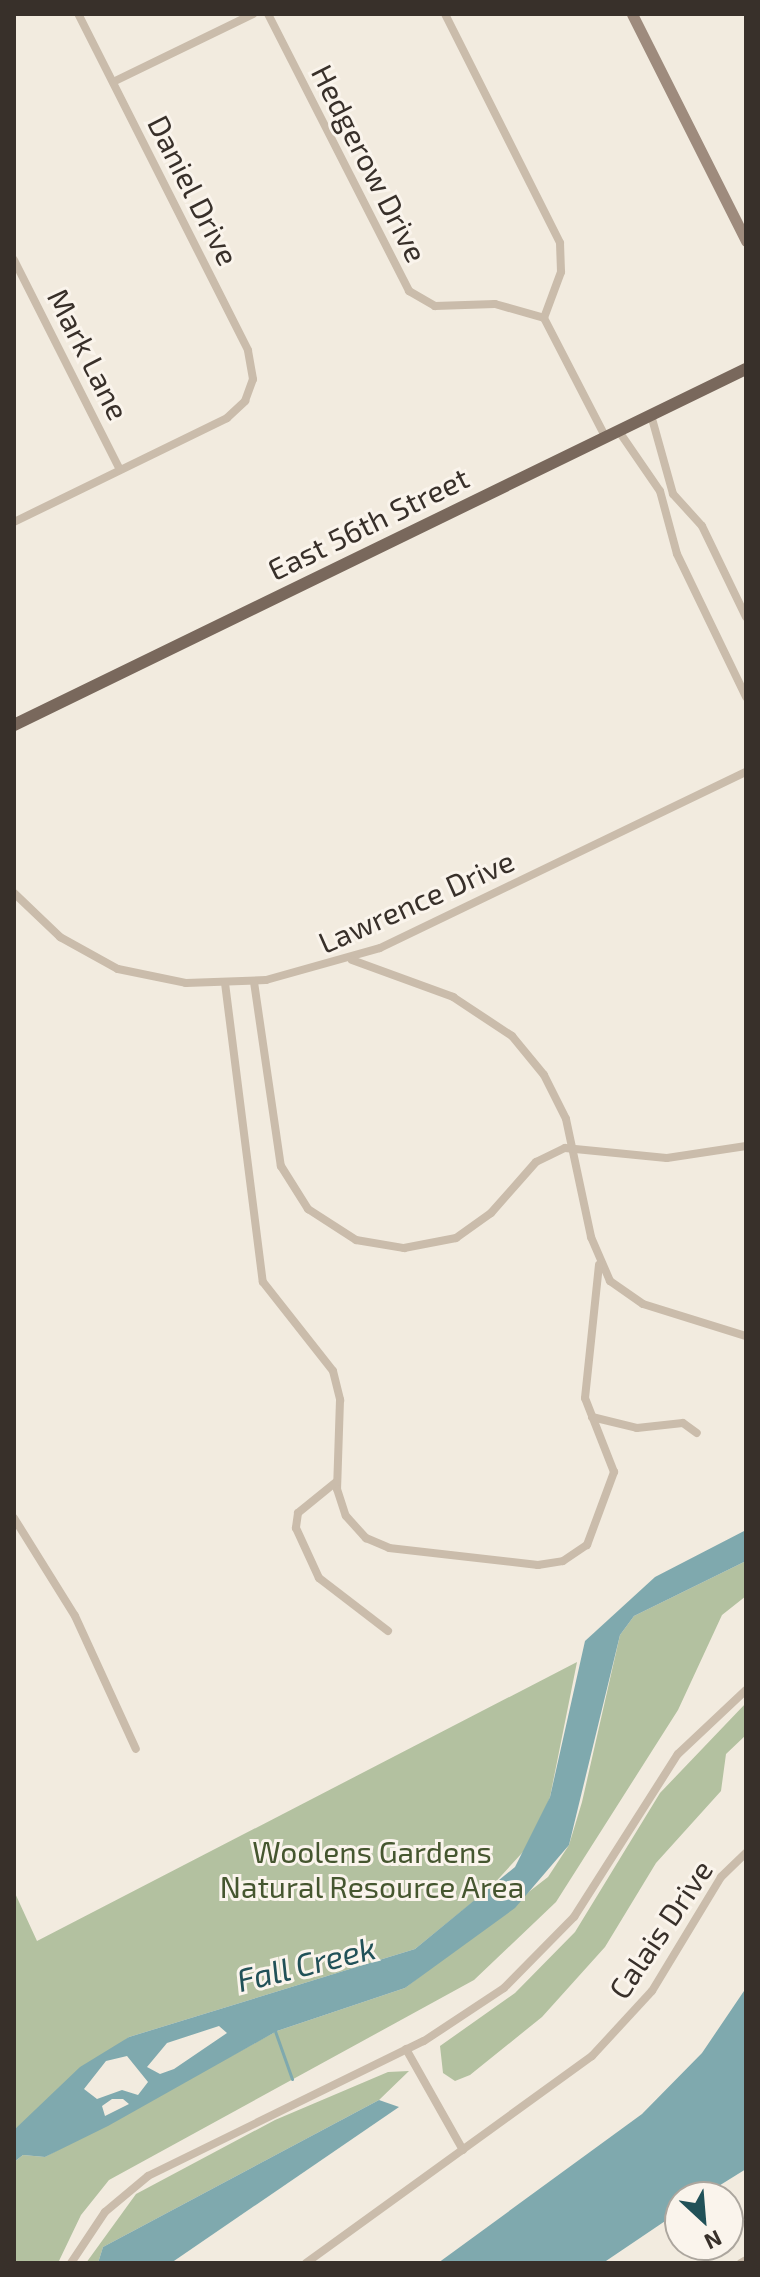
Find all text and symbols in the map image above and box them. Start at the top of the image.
street label: Hedgerow Drive [305,58,435,268]
street label: Daniel Drive [141,109,247,271]
street label: Mark Lane [41,282,137,426]
street label: East 56th Street [262,459,474,587]
street label: Lawrence Drive [313,842,519,960]
park label: Woolens Gardens Natural Resource Area [219,1833,525,1904]
street label: Calais Drive [600,1853,720,2005]
water label: Fall Creek [232,1927,380,1999]
north arrow [664,2181,744,2261]
text: N [701,2226,726,2256]

